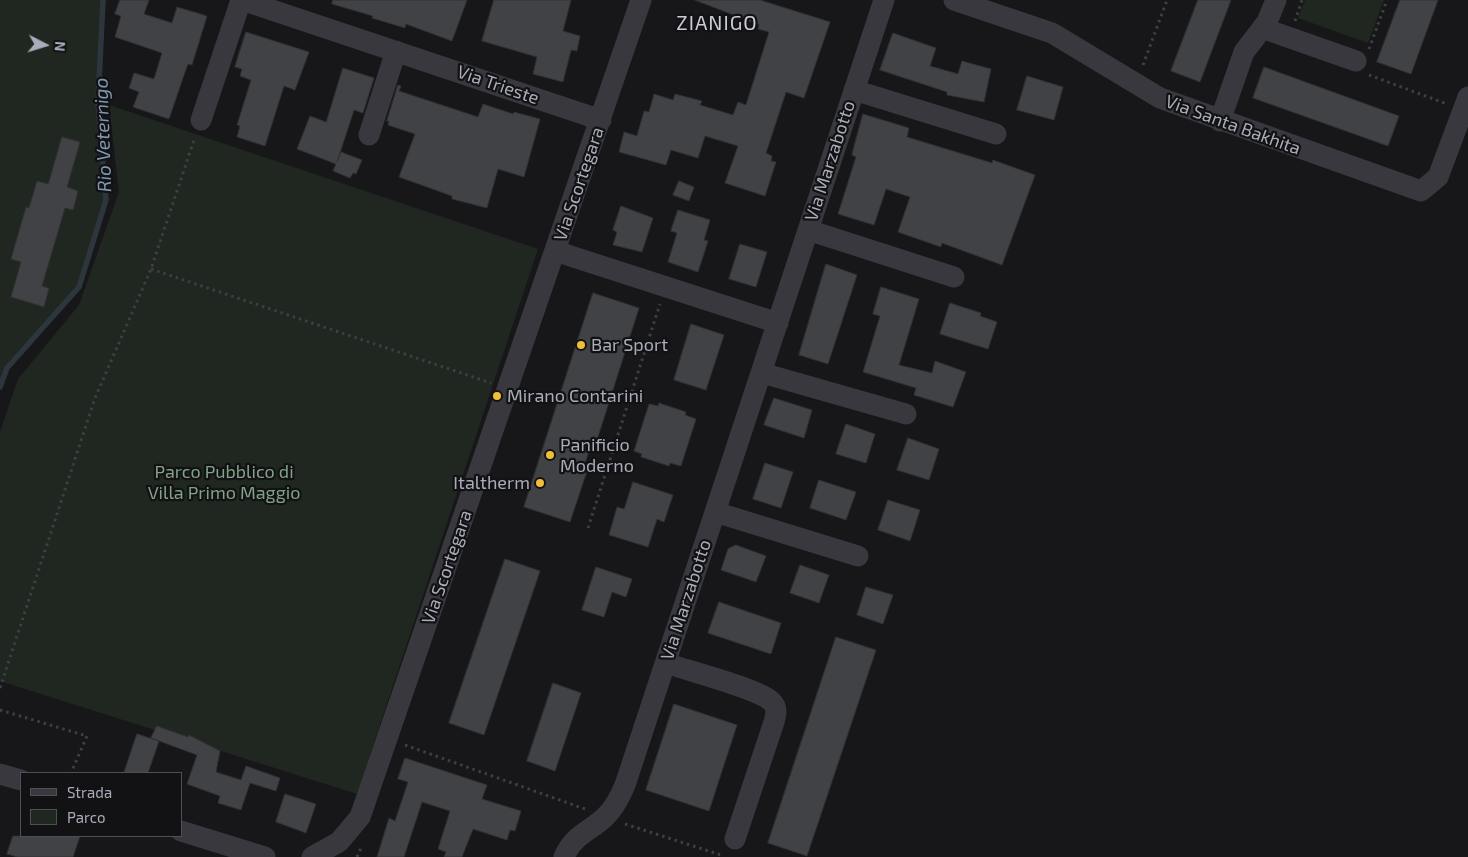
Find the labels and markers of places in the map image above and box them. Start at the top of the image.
place label: Bar Sport [591,334,668,356]
marker: Bar Sport [575,339,587,351]
place label: Mirano Contarini [507,385,643,407]
marker: Mirano Contarini [491,390,503,402]
place label: Panificio Moderno [560,434,634,476]
marker: Panificio Moderno [544,449,556,461]
place label: Italtherm [453,472,530,494]
marker: Italtherm [534,477,546,489]

